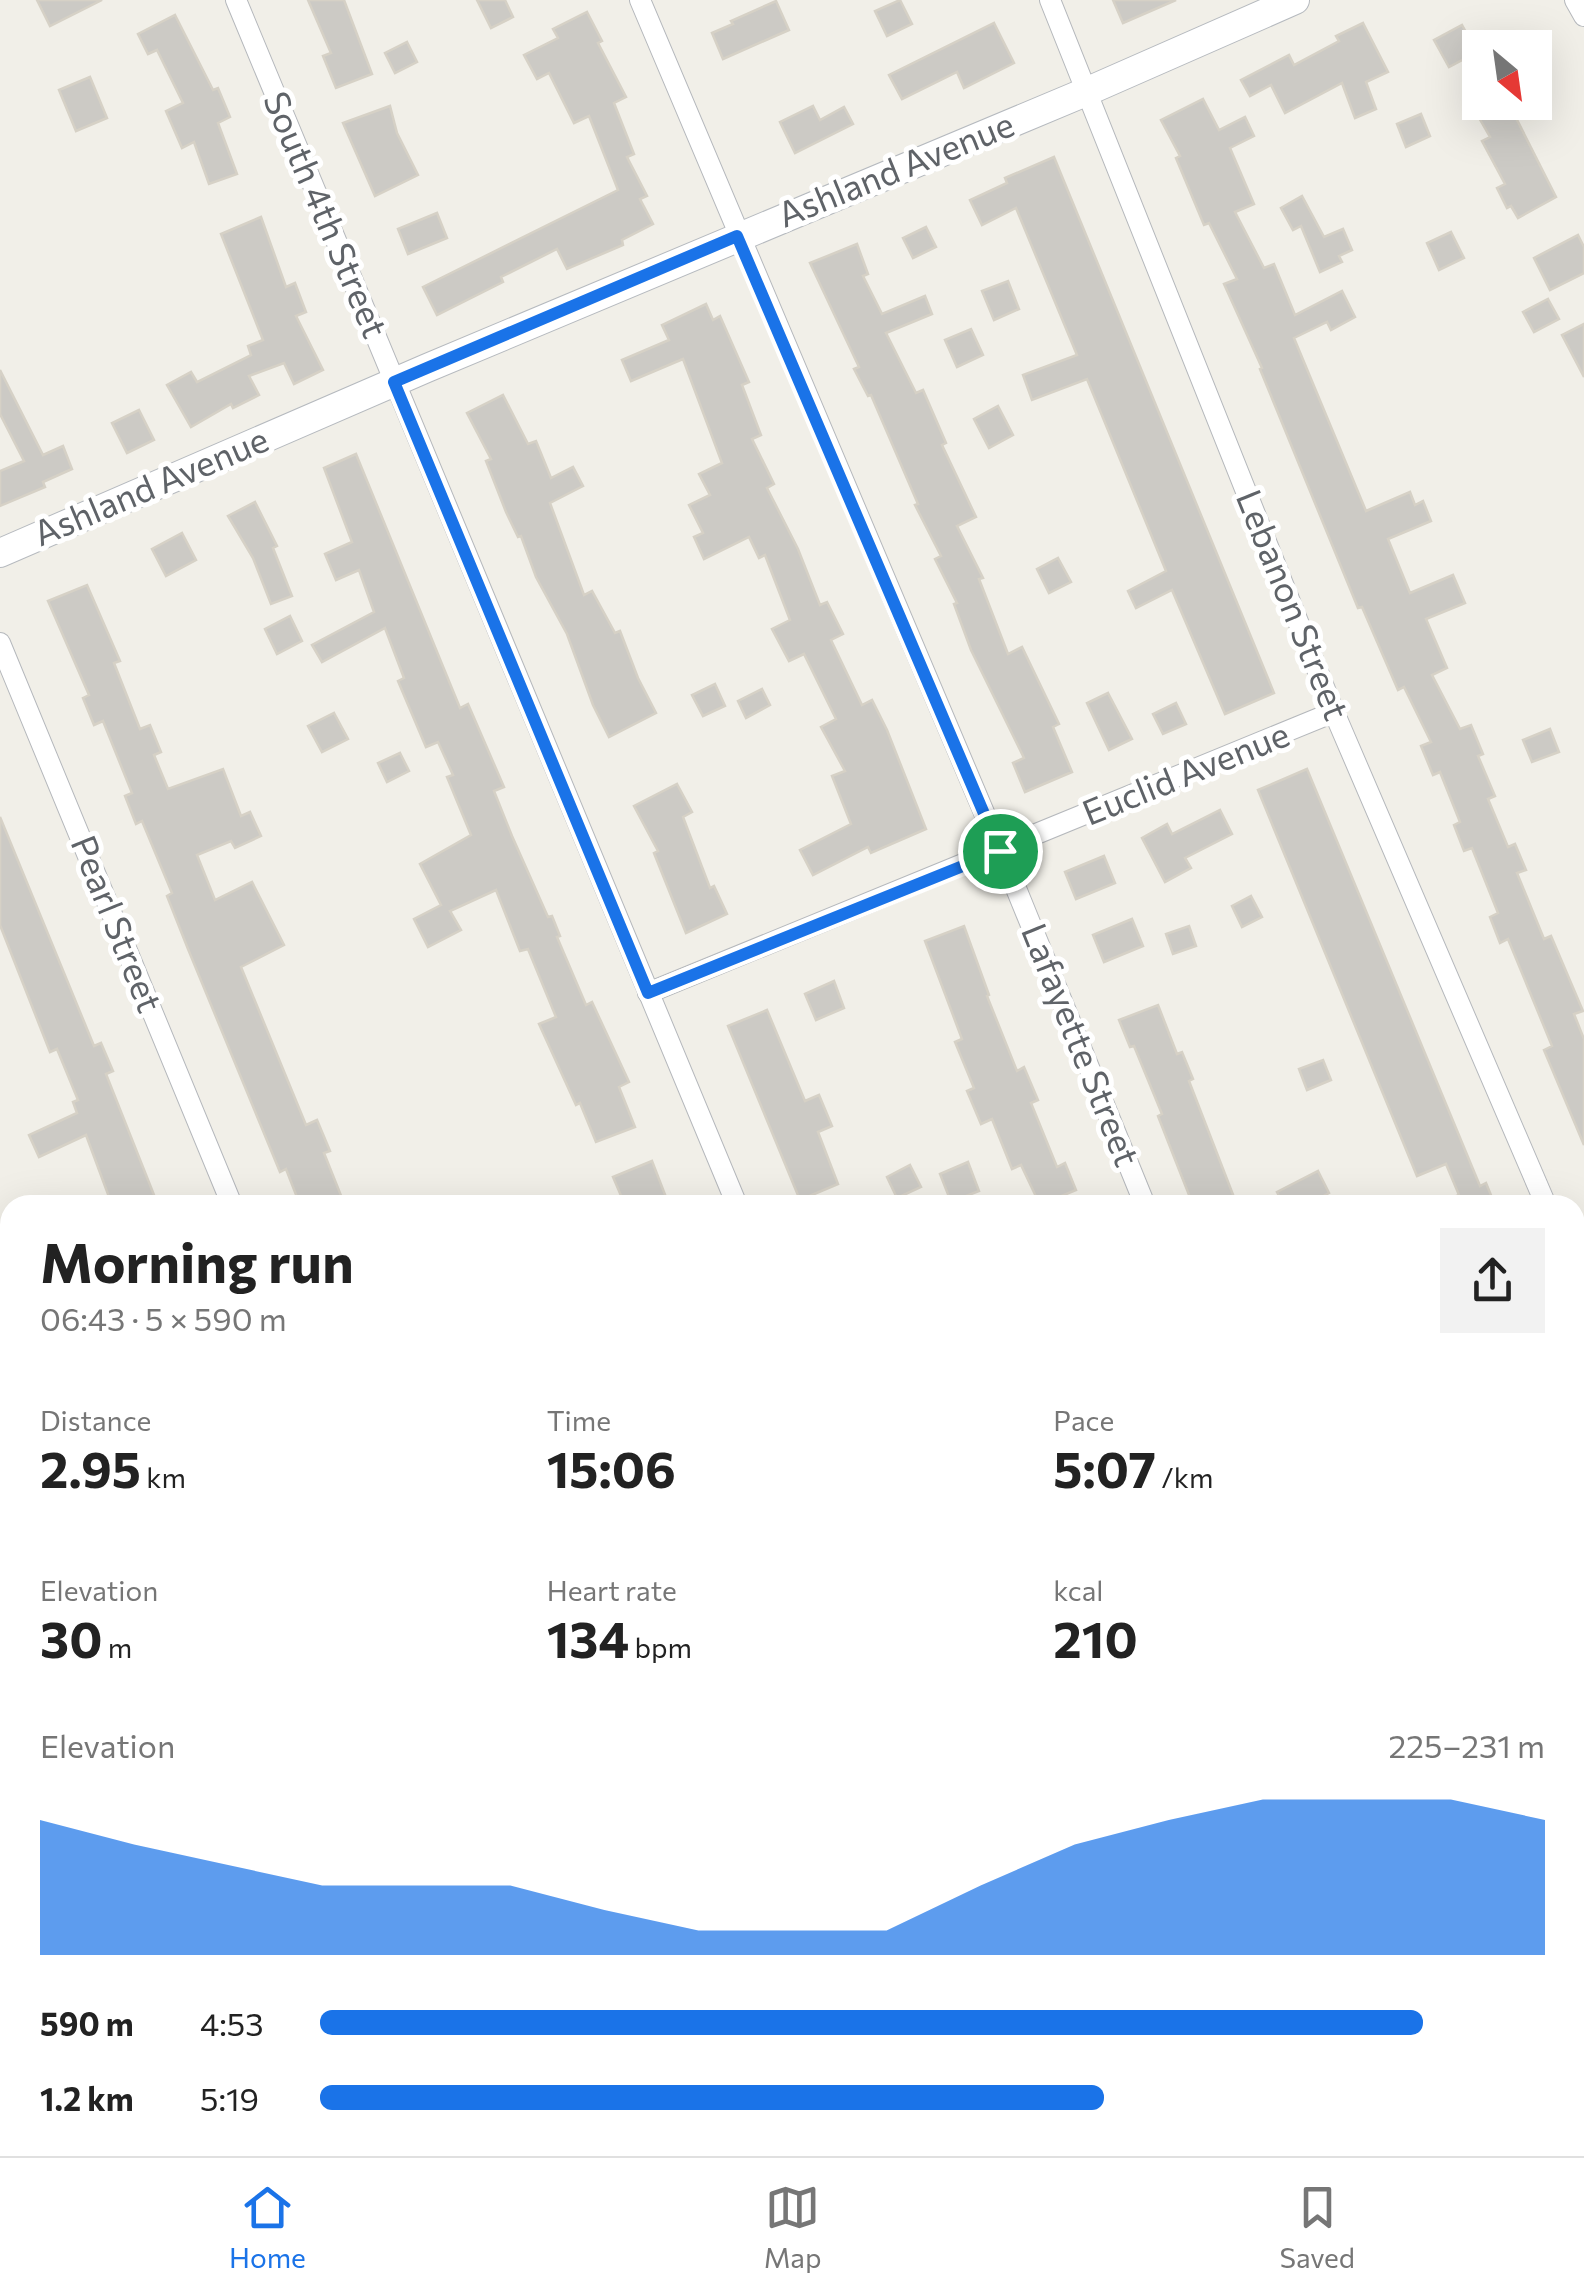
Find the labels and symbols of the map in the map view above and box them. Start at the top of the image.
north arrow [1462,30,1552,120]
street label: South 4th Street [256,85,399,344]
street label: Ashland Avenue [771,101,1019,235]
street label: Ashland Avenue [26,416,274,554]
street label: Lebanon Street [1229,483,1360,725]
street label: Euclid Avenue [1075,711,1295,833]
pin [958,809,1043,894]
street label: Pearl Street [63,828,173,1018]
street label: Lafayette Street [1014,916,1151,1172]

